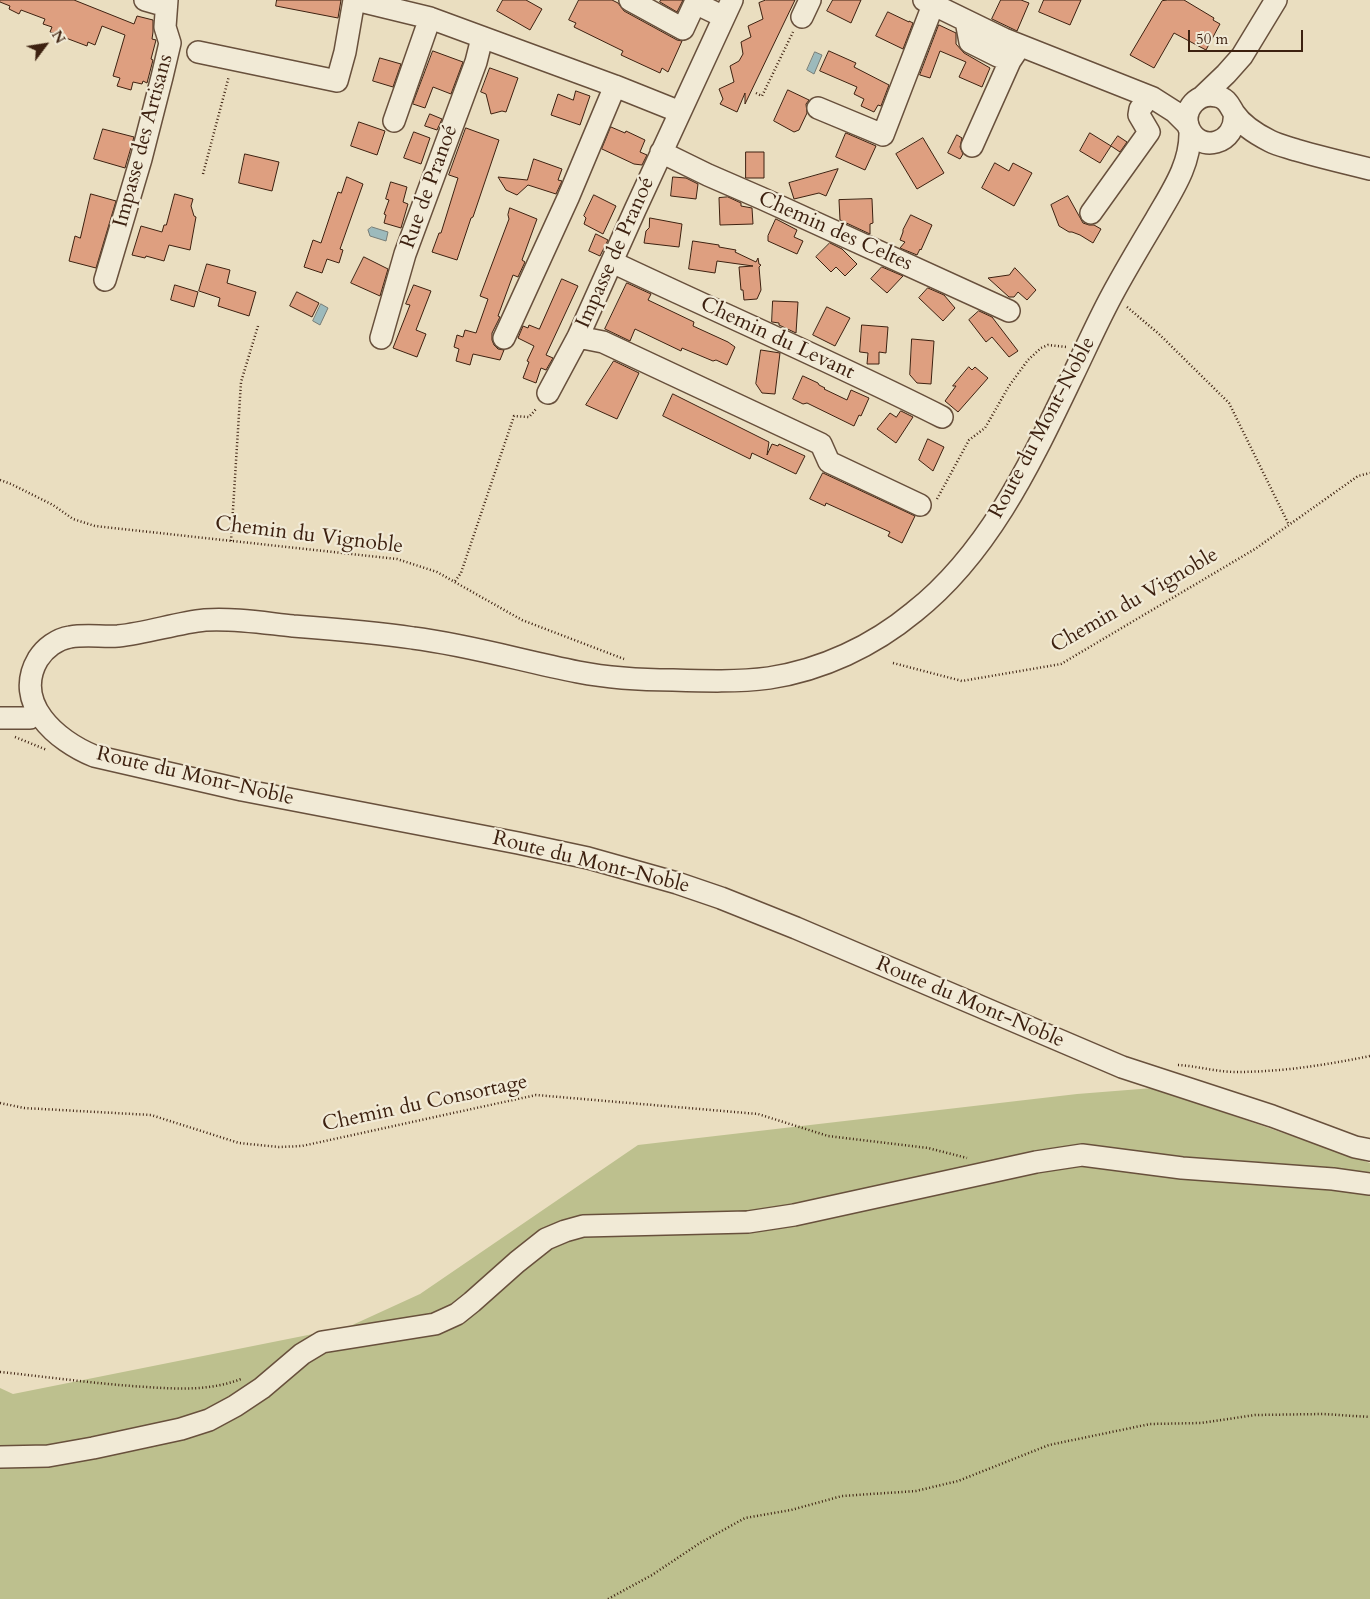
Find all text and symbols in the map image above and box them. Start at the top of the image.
north arrow [20,20,70,70]
scale bar [1190,20,1305,52]
text: N [47,27,70,47]
text: 50 m [1196,29,1228,49]
street label: Impasse des Artisans [109,52,179,230]
street label: Rue de Pranoé [396,122,464,252]
street label: Impasse de Pranoé [571,174,661,332]
street label: Chemin des Celtes [754,187,916,277]
street label: Chemin du Levant [696,292,858,386]
street label: Route du Mont-Noble [984,333,1102,523]
street label: Chemin du Vignoble [214,512,404,560]
street label: Chemin du Vignoble [1047,543,1223,659]
street label: Route du Mont-Noble [94,742,296,812]
street label: Route du Mont-Noble [490,826,692,900]
street label: Route du Mont-Noble [872,952,1068,1054]
street label: Chemin du Consortage [320,1070,530,1138]

